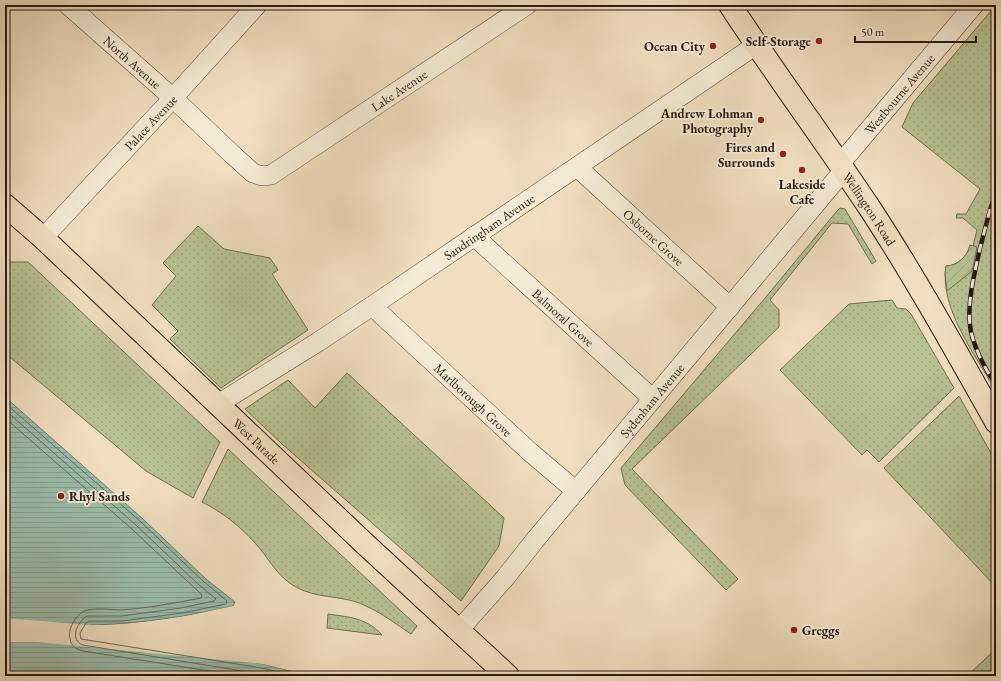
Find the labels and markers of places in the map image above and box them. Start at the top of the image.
place label: Self-Storage [746,33,812,50]
marker: Self-Storage [814,36,824,46]
place label: Ocean City [644,38,706,55]
marker: Ocean City [708,41,718,51]
place label: Andrew Lohman Photography [660,105,754,137]
marker: Andrew Lohman Photography [756,115,766,125]
place label: Fires and Surrounds [718,139,776,171]
marker: Fires and Surrounds [778,149,788,159]
marker: Lakeside Cafe [797,165,807,175]
place label: Lakeside Cafe [779,176,826,208]
place label: Rhyl Sands [69,488,130,505]
marker: Rhyl Sands [56,491,66,501]
place label: Greggs [802,622,840,639]
marker: Greggs [789,625,799,635]

